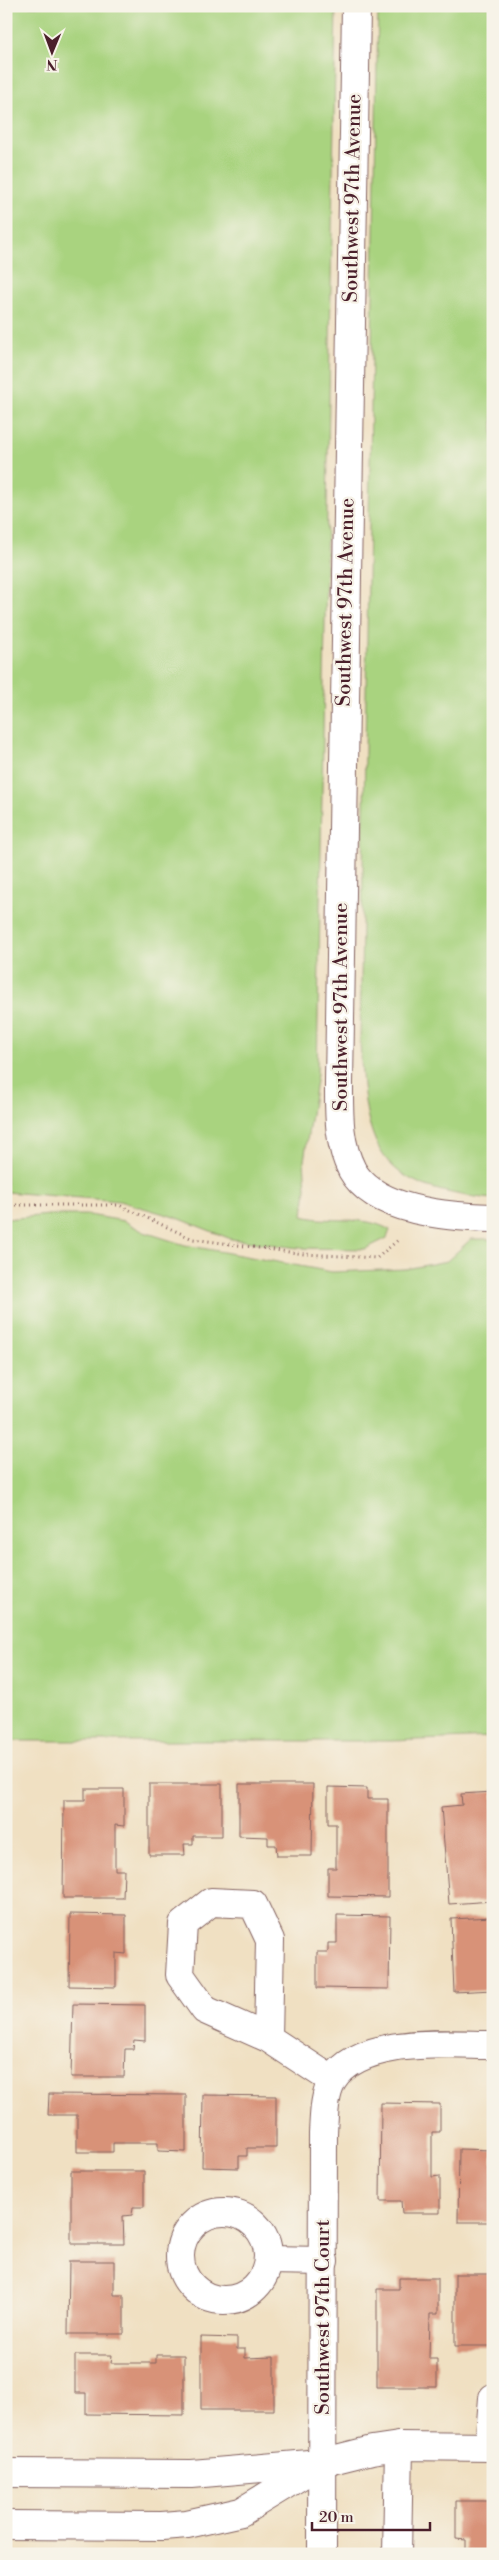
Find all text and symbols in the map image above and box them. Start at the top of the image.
north arrow [28,28,78,78]
text: N [46,55,57,73]
street label: Southwest 97th Avenue [339,93,367,303]
street label: Southwest 97th Avenue [332,497,360,707]
street label: Southwest 97th Avenue [329,903,354,1111]
street label: Southwest 97th Court [311,2219,336,2415]
scale bar [312,2500,429,2532]
text: 20 m [319,2508,354,2527]

